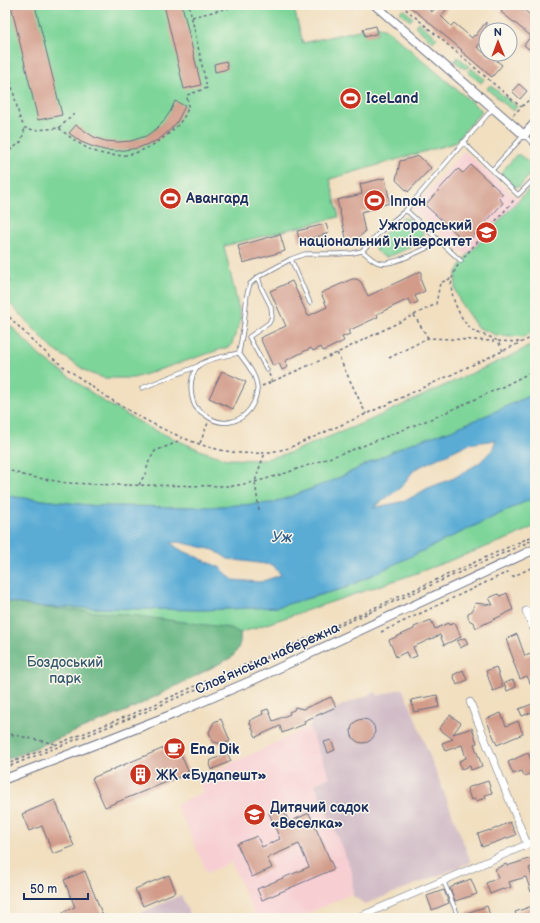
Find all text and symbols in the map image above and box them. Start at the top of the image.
north arrow [478,22,518,62]
text: N [494,26,502,39]
sports icon: IceLand [338,85,364,111]
place label: IceLand [366,90,418,107]
sports icon: Авангард [157,185,183,211]
sports icon: Іппон [362,188,388,214]
place label: Авангард [185,190,249,207]
place label: Іппон [390,193,426,210]
place label: Ужгородський національний університет [299,217,472,250]
school or university icon: Ужгородський національний університет [474,220,500,246]
water label: Уж [272,528,293,547]
street label: Словʼянська набережна [192,619,343,698]
park label: Боздоський парк [27,654,103,687]
cafe icon: Ena Dik [161,736,187,762]
place label: Ena Dik [190,741,240,758]
building icon: ЖК «Будапешт» [127,762,153,788]
place label: ЖК «Будапешт» [156,767,267,784]
place label: Дитячий садок «Веселка» [270,799,369,832]
school or university icon: Дитячий садок «Веселка» [242,802,268,828]
scale bar [24,875,88,901]
text: 50 m [30,882,57,897]

